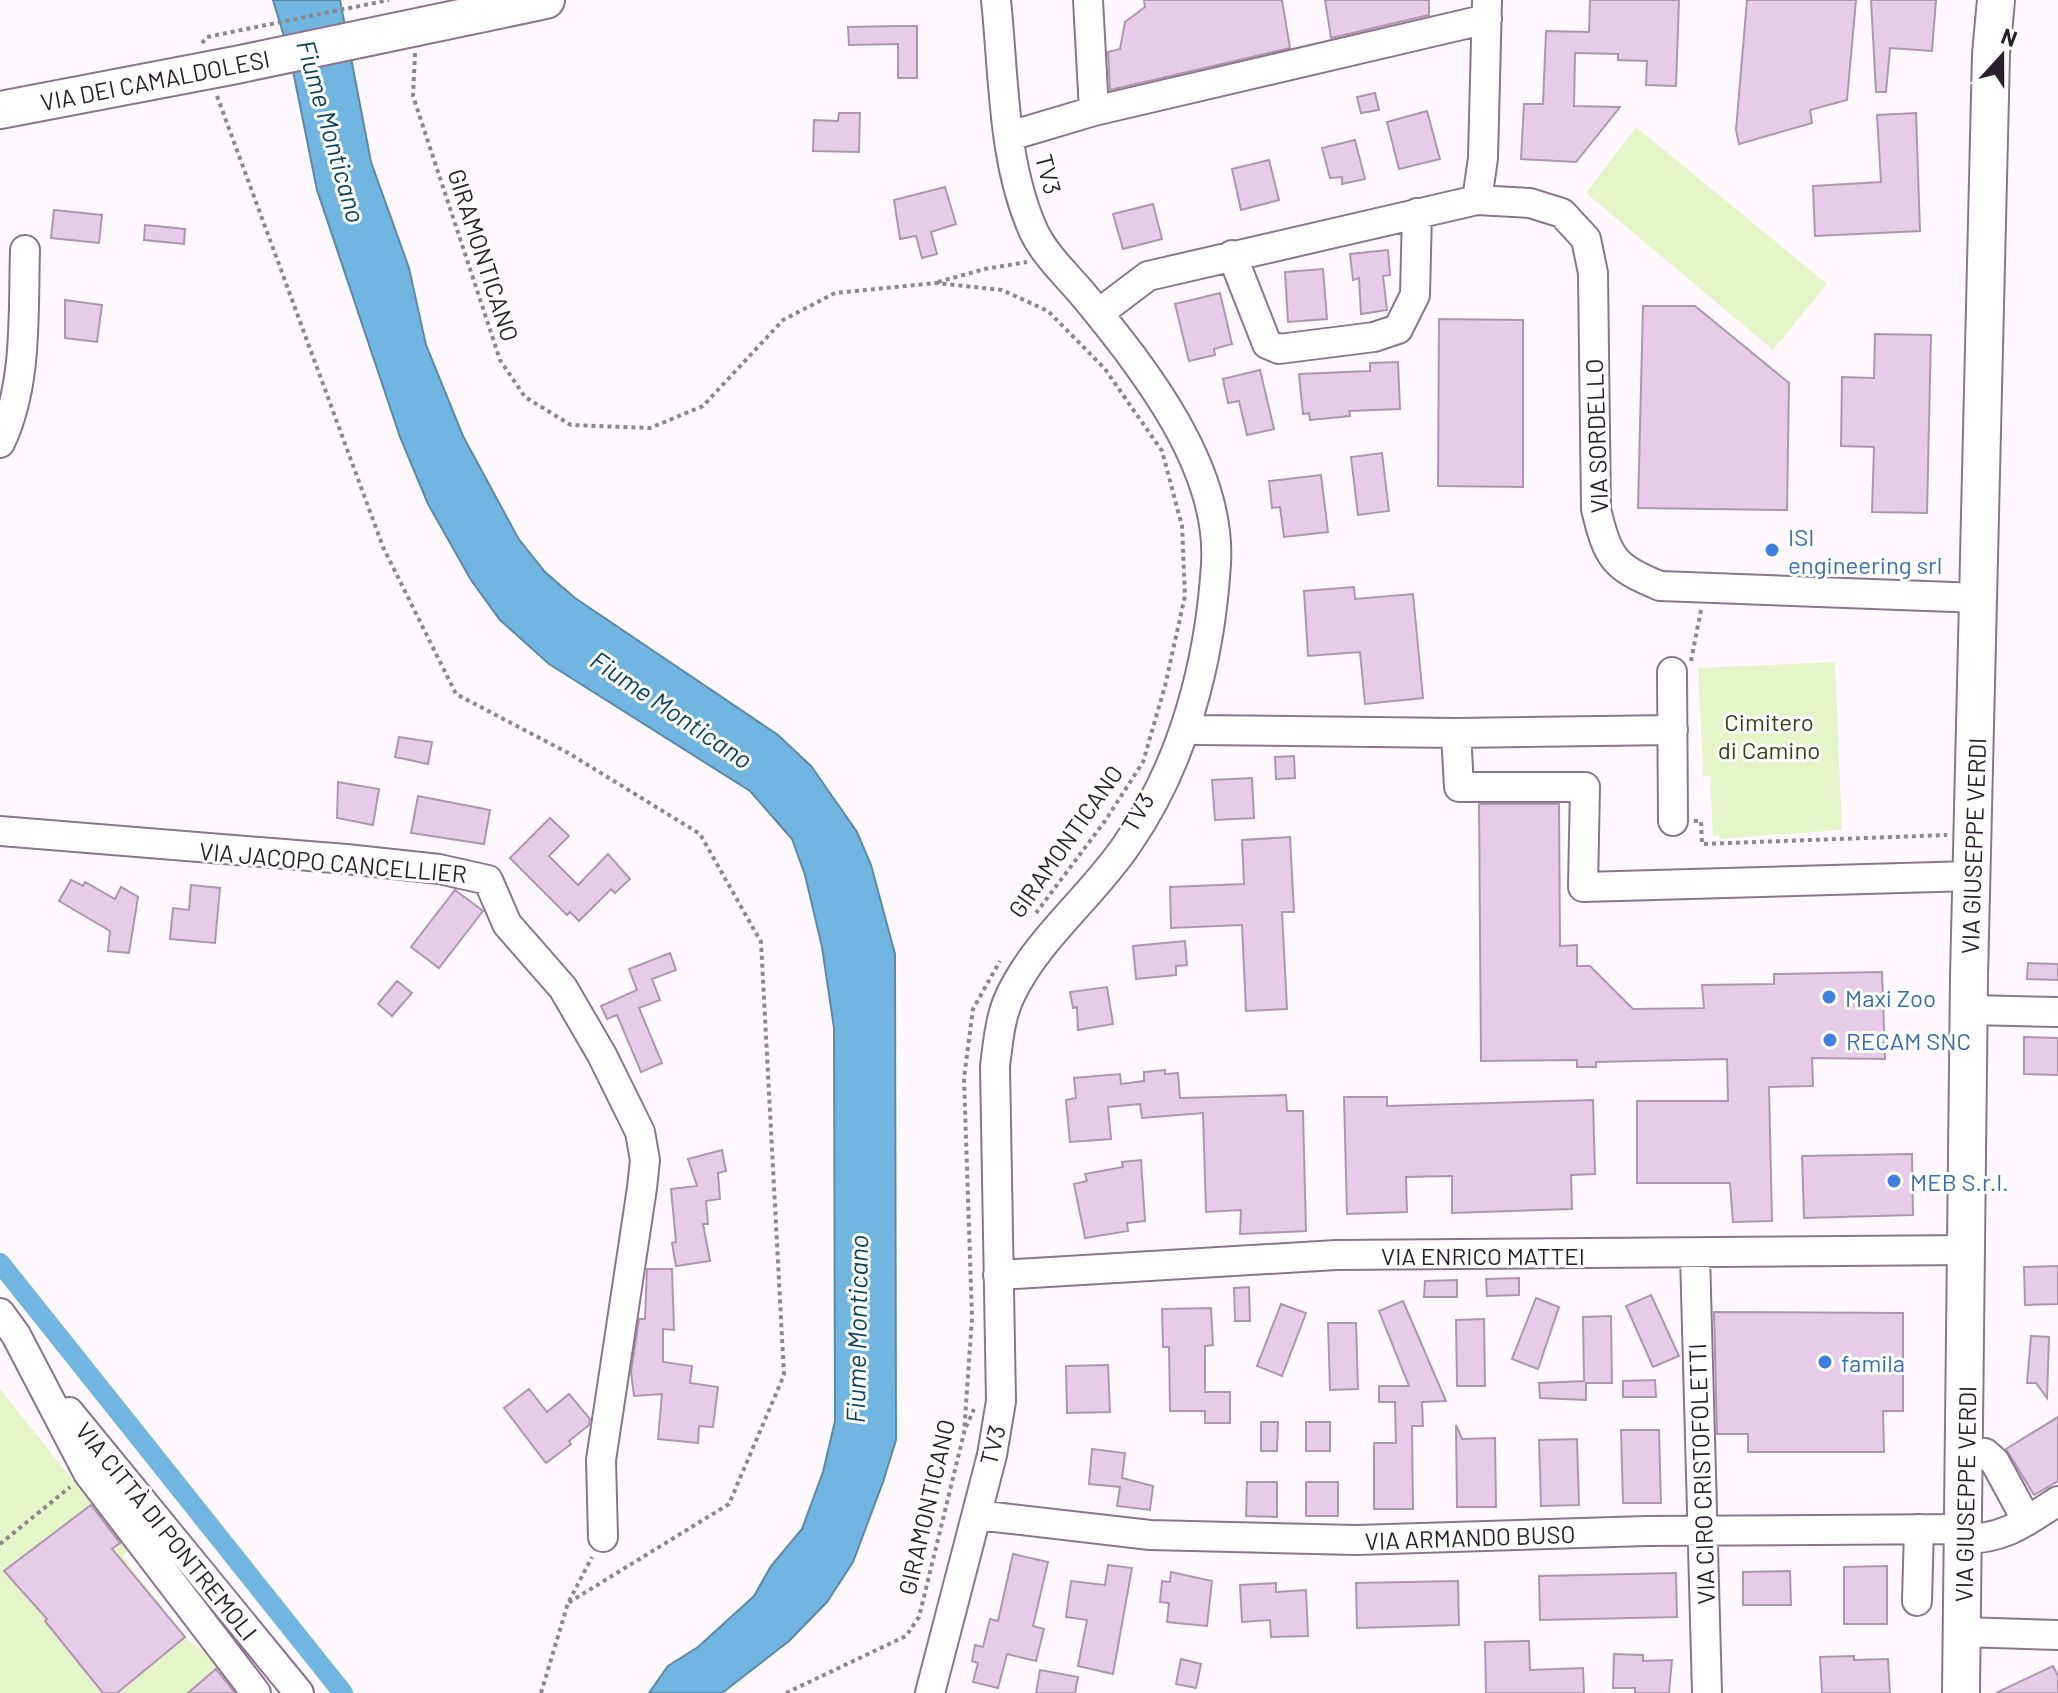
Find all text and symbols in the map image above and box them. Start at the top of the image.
north arrow [1962,16,2042,96]
text: N [1998,22,2021,51]
water label: Fiume Monticano [291,36,373,226]
street label: VIA DEI CAMALDOLESI [38,44,272,116]
street label: TV3 [1030,151,1068,197]
street label: GIRAMONTICANO [442,165,526,345]
street label: VIA SORDELLO [1579,358,1613,514]
place label: ISI engineering srl [1788,522,1942,579]
marker: ISI engineering srl [1763,541,1781,559]
water label: Fiume Monticano [585,643,759,775]
park label: Cimitero di Camino [1718,707,1820,764]
street label: VIA GIUSEPPE VERDI [1955,737,1991,955]
street label: GIRAMONTICANO [1002,759,1128,923]
street label: TV3 [1114,787,1160,837]
street label: VIA JACOPO CANCELLIER [198,836,468,888]
place label: Maxi Zoo [1845,983,1936,1012]
marker: Maxi Zoo [1820,988,1838,1006]
place label: RECAM SNC [1846,1026,1971,1055]
marker: RECAM SNC [1821,1031,1839,1049]
place label: MEB S.r.l. [1910,1167,2009,1196]
marker: MEB S.r.l. [1885,1172,1903,1190]
water label: Fiume Monticano [839,1234,873,1424]
street label: VIA ENRICO MATTEI [1381,1241,1585,1270]
street label: VIA CIRO CRISTOFOLETTI [1682,1343,1720,1605]
place label: famila [1841,1348,1905,1377]
marker: famila [1816,1353,1834,1371]
street label: VIA GIUSEPPE VERDI [1949,1385,1981,1603]
street label: VIA CITTÀ DI PONTREMOLI [70,1416,264,1646]
street label: GIRAMONTICANO [892,1416,960,1598]
street label: TV3 [973,1422,1011,1468]
street label: VIA ARMANDO BUSO [1364,1519,1576,1555]

